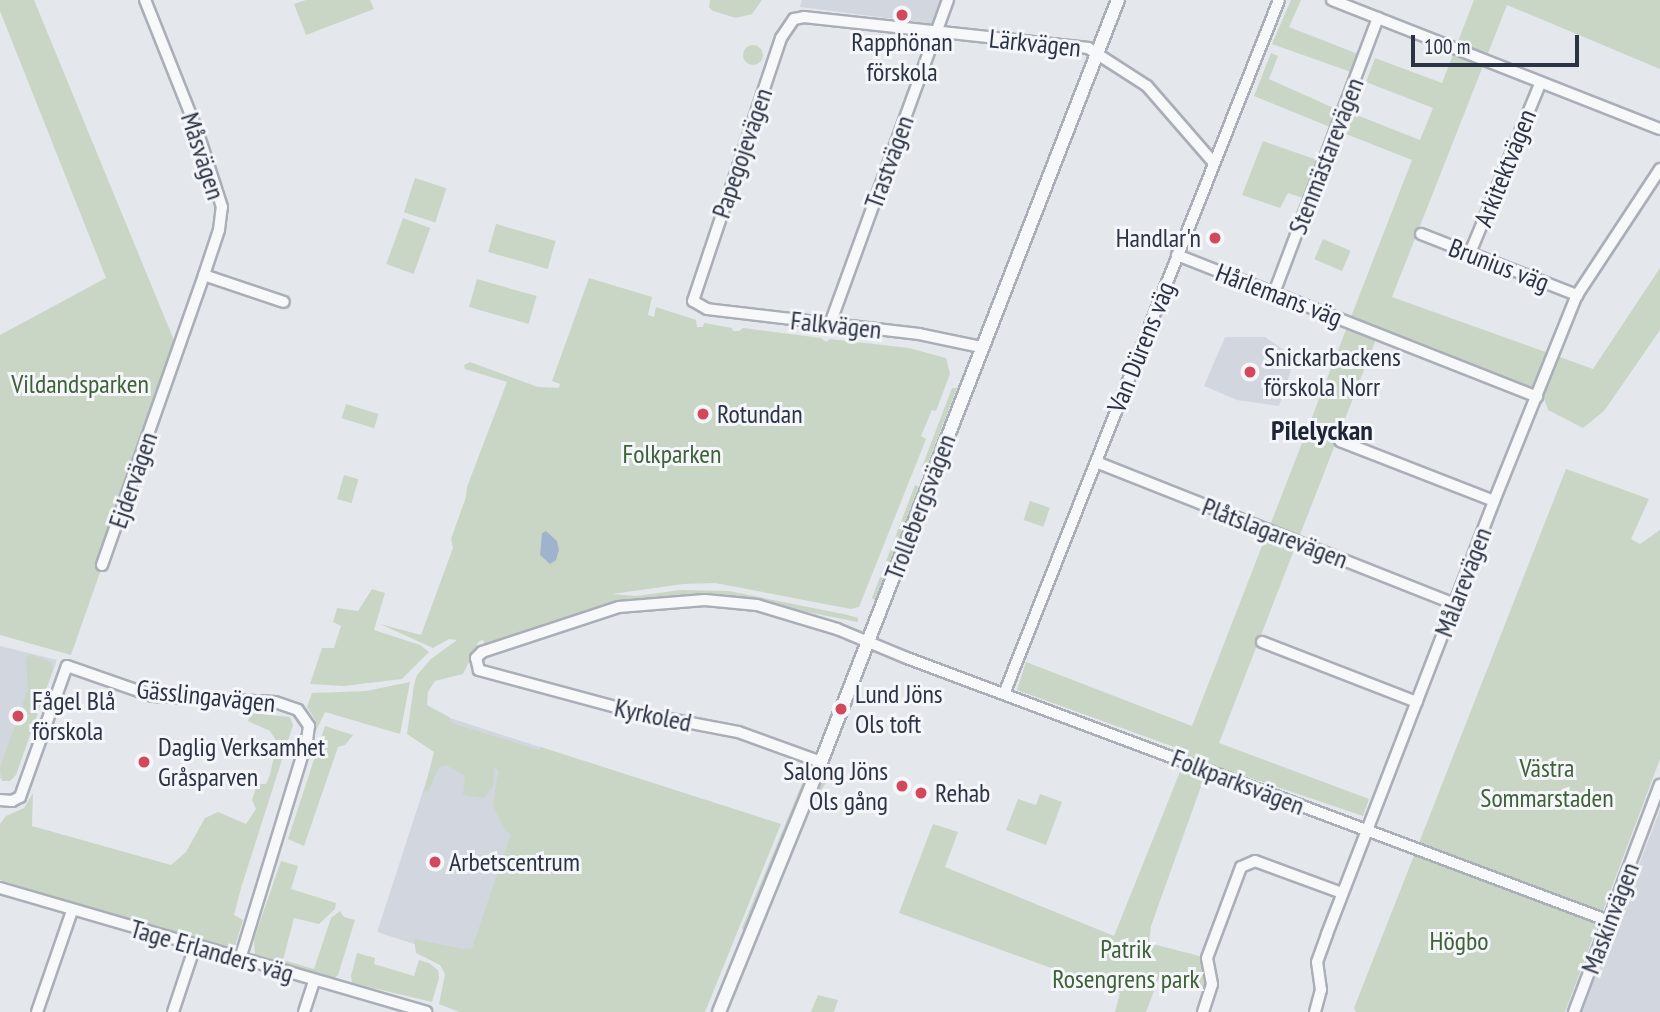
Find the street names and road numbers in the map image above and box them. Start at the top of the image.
street label: Lärkvägen [987,23,1083,63]
street label: Stenmästarevägen [1282,73,1370,239]
street label: Papegojevägen [705,84,779,222]
street label: Arkitektvägen [1467,105,1543,231]
street label: Måsvägen [174,109,232,203]
street label: Trastvägen [858,111,920,213]
street label: Brunius väg [1444,232,1554,298]
street label: Hårlemans väg [1211,257,1347,333]
street label: Van Dürens väg [1101,277,1181,417]
street label: Falkvägen [789,305,883,345]
street label: Ejdervägen [102,428,164,532]
street label: Trollebergsvägen [878,430,962,584]
street label: Plåtslagarevägen [1198,491,1352,575]
street label: Målarevägen [1428,523,1498,641]
street label: Gässlingavägen [135,673,277,719]
street label: Kyrkoled [612,692,694,738]
street label: Folkparksvägen [1167,742,1309,822]
street label: Maskinvägen [1575,858,1645,978]
street label: Tage Erlanders väg [127,913,297,989]

